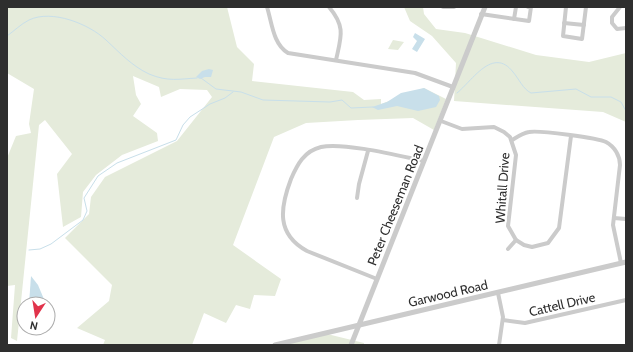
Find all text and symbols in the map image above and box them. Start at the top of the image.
street label: Peter Cheeseman Road [364,142,426,268]
street label: Whitall Drive [492,152,512,224]
street label: Garwood Road [407,276,489,310]
street label: Cattell Drive [527,289,597,319]
north arrow [16,296,56,336]
text: N [29,318,39,333]

